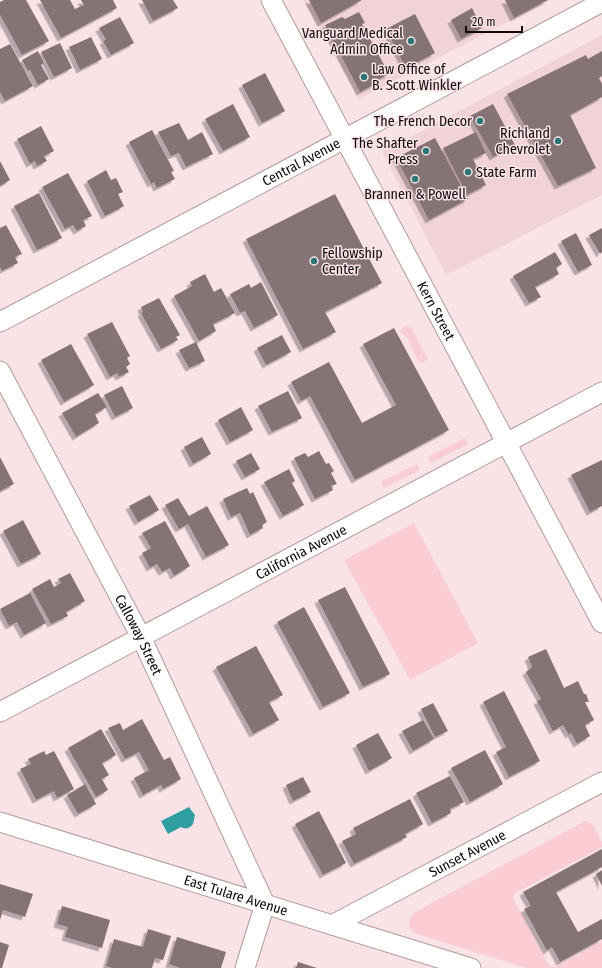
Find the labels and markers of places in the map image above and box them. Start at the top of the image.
place label: Vanguard Medical Admin Office [302,25,403,58]
marker: Vanguard Medical Admin Office [406,36,416,46]
place label: Law Office of B. Scott Winkler [372,61,462,94]
marker: Law Office of B. Scott Winkler [359,72,369,82]
place label: The French Decor [374,113,472,130]
marker: The French Decor [475,116,485,126]
place label: Richland Chevrolet [496,125,550,158]
place label: The Shafter Press [352,135,418,168]
marker: Richland Chevrolet [553,136,563,146]
marker: The Shafter Press [421,146,431,156]
place label: State Farm [476,164,537,181]
marker: State Farm [463,167,473,177]
marker: Brannen & Powell [410,174,420,184]
place label: Brannen & Powell [364,186,466,203]
place label: Fellowship Center [322,245,383,278]
marker: Fellowship Center [309,256,319,266]

